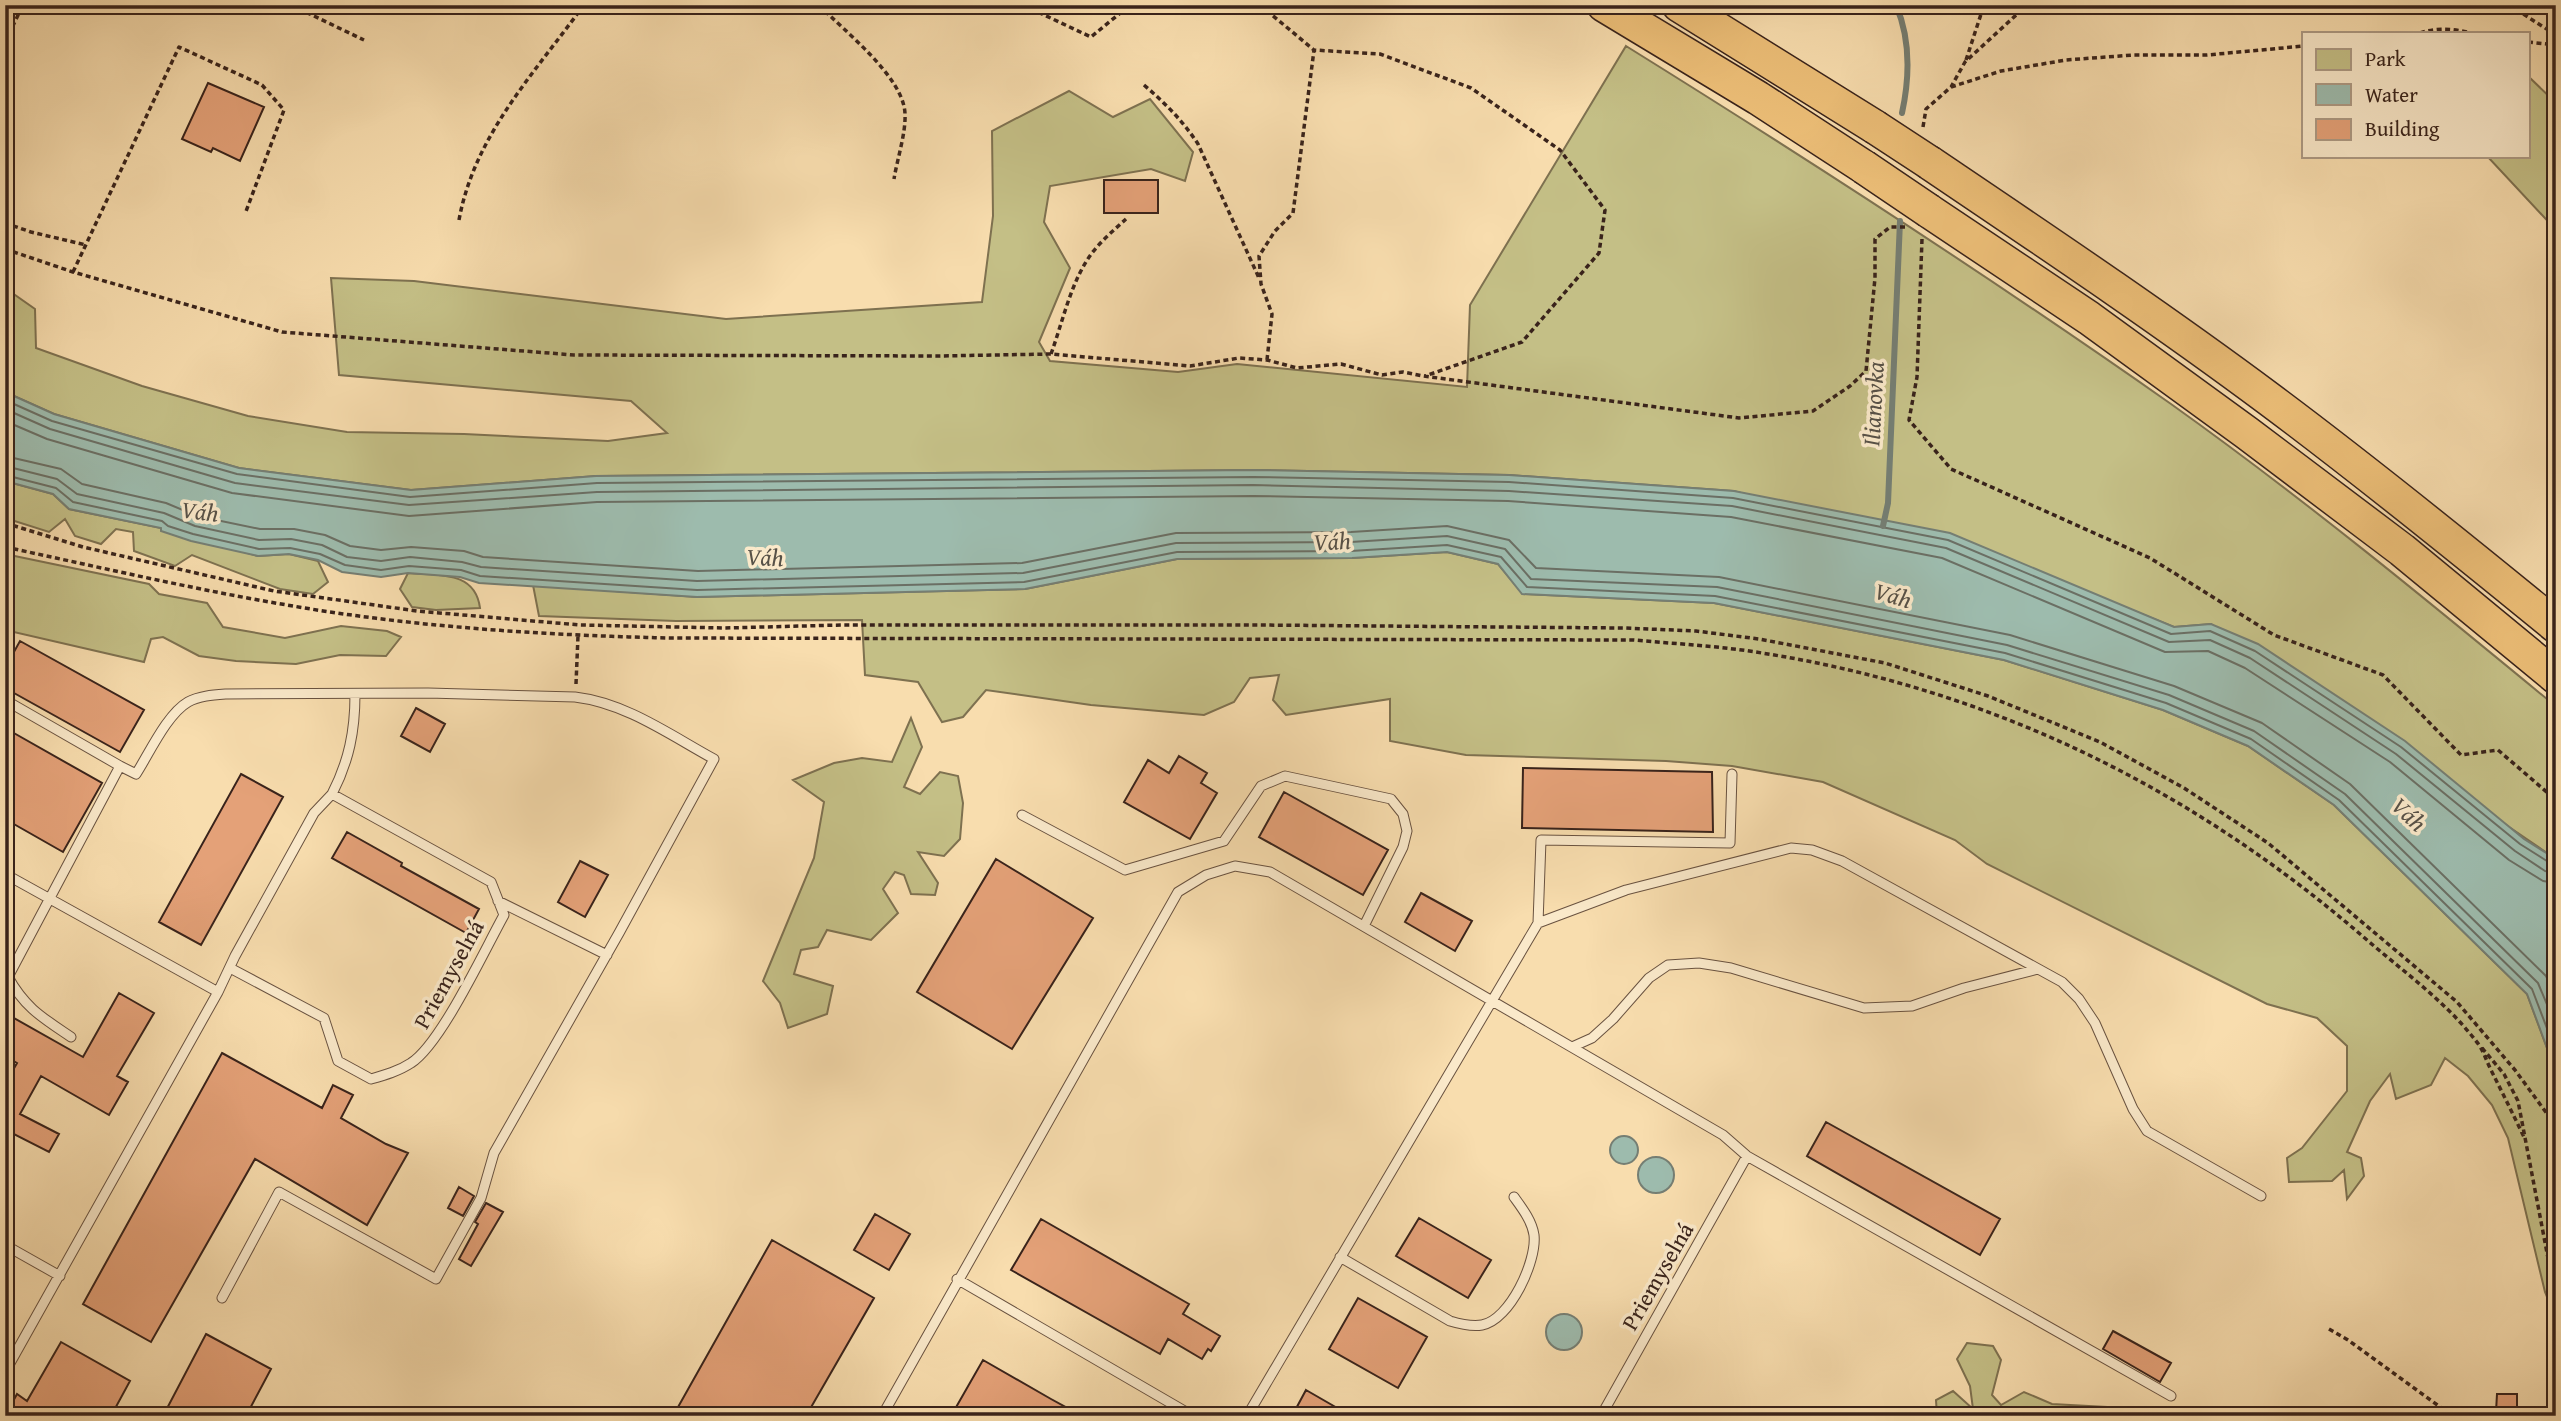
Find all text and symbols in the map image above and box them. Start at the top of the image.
legend [2302,32,2530,158]
text: Park [2365,43,2406,74]
text: Water [2365,79,2418,110]
text: Building [2365,113,2440,144]
water label: Ilianovka [1853,361,1893,447]
water label: Váh [179,491,221,531]
water label: Váh [1313,523,1351,559]
water label: Váh [746,539,784,575]
water label: Váh [1870,573,1916,617]
water label: Váh [2383,788,2435,840]
street label: Priemyselná [405,914,491,1034]
street label: Priemyselná [1613,1216,1701,1336]

